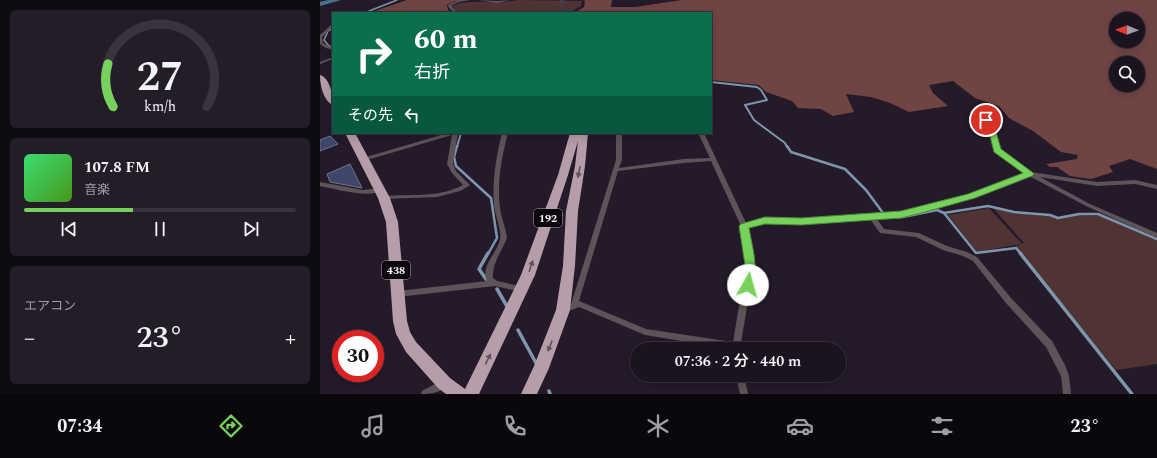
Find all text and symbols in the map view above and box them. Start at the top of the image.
north arrow [1109,12,1145,48]
map controls [1109,12,1145,92]
text: 60 m [414,18,478,61]
icon: right [348,28,400,80]
text: 27 [137,46,183,109]
button: search [1109,56,1145,92]
text: 右折 [414,59,450,86]
text: km/h [144,96,176,118]
pin [969,103,1003,137]
text: その先 [348,104,393,127]
icon: left [401,104,423,126]
icon: arrive [975,109,997,131]
text: 107.8 FM [84,156,150,179]
one-way arrow [576,166,582,178]
text: 音楽 [84,180,110,200]
road number: 192 [534,209,562,227]
icon: previous [58,218,80,240]
icon: pause [149,218,171,240]
icon: next [240,218,262,240]
one-way arrow [529,260,535,272]
road number: 438 [382,261,410,279]
position arrow [727,264,769,306]
text: エアコン [24,296,76,316]
text: 23° [136,315,184,361]
text: − [24,322,35,355]
text: + [285,322,296,355]
speed limit sign: 30 [332,330,384,382]
one-way arrow [546,341,552,353]
text: 07:36 · 2 分 · 440 m [675,350,801,373]
one-way arrow [485,353,491,365]
icon: directions [217,412,245,440]
icon: music [359,412,387,440]
icon: phone [501,412,529,440]
icon: climate [644,412,672,440]
icon: car [786,412,814,440]
icon: filters [928,412,956,440]
text: 07:34 [57,413,102,440]
text: 23° [1071,413,1100,440]

